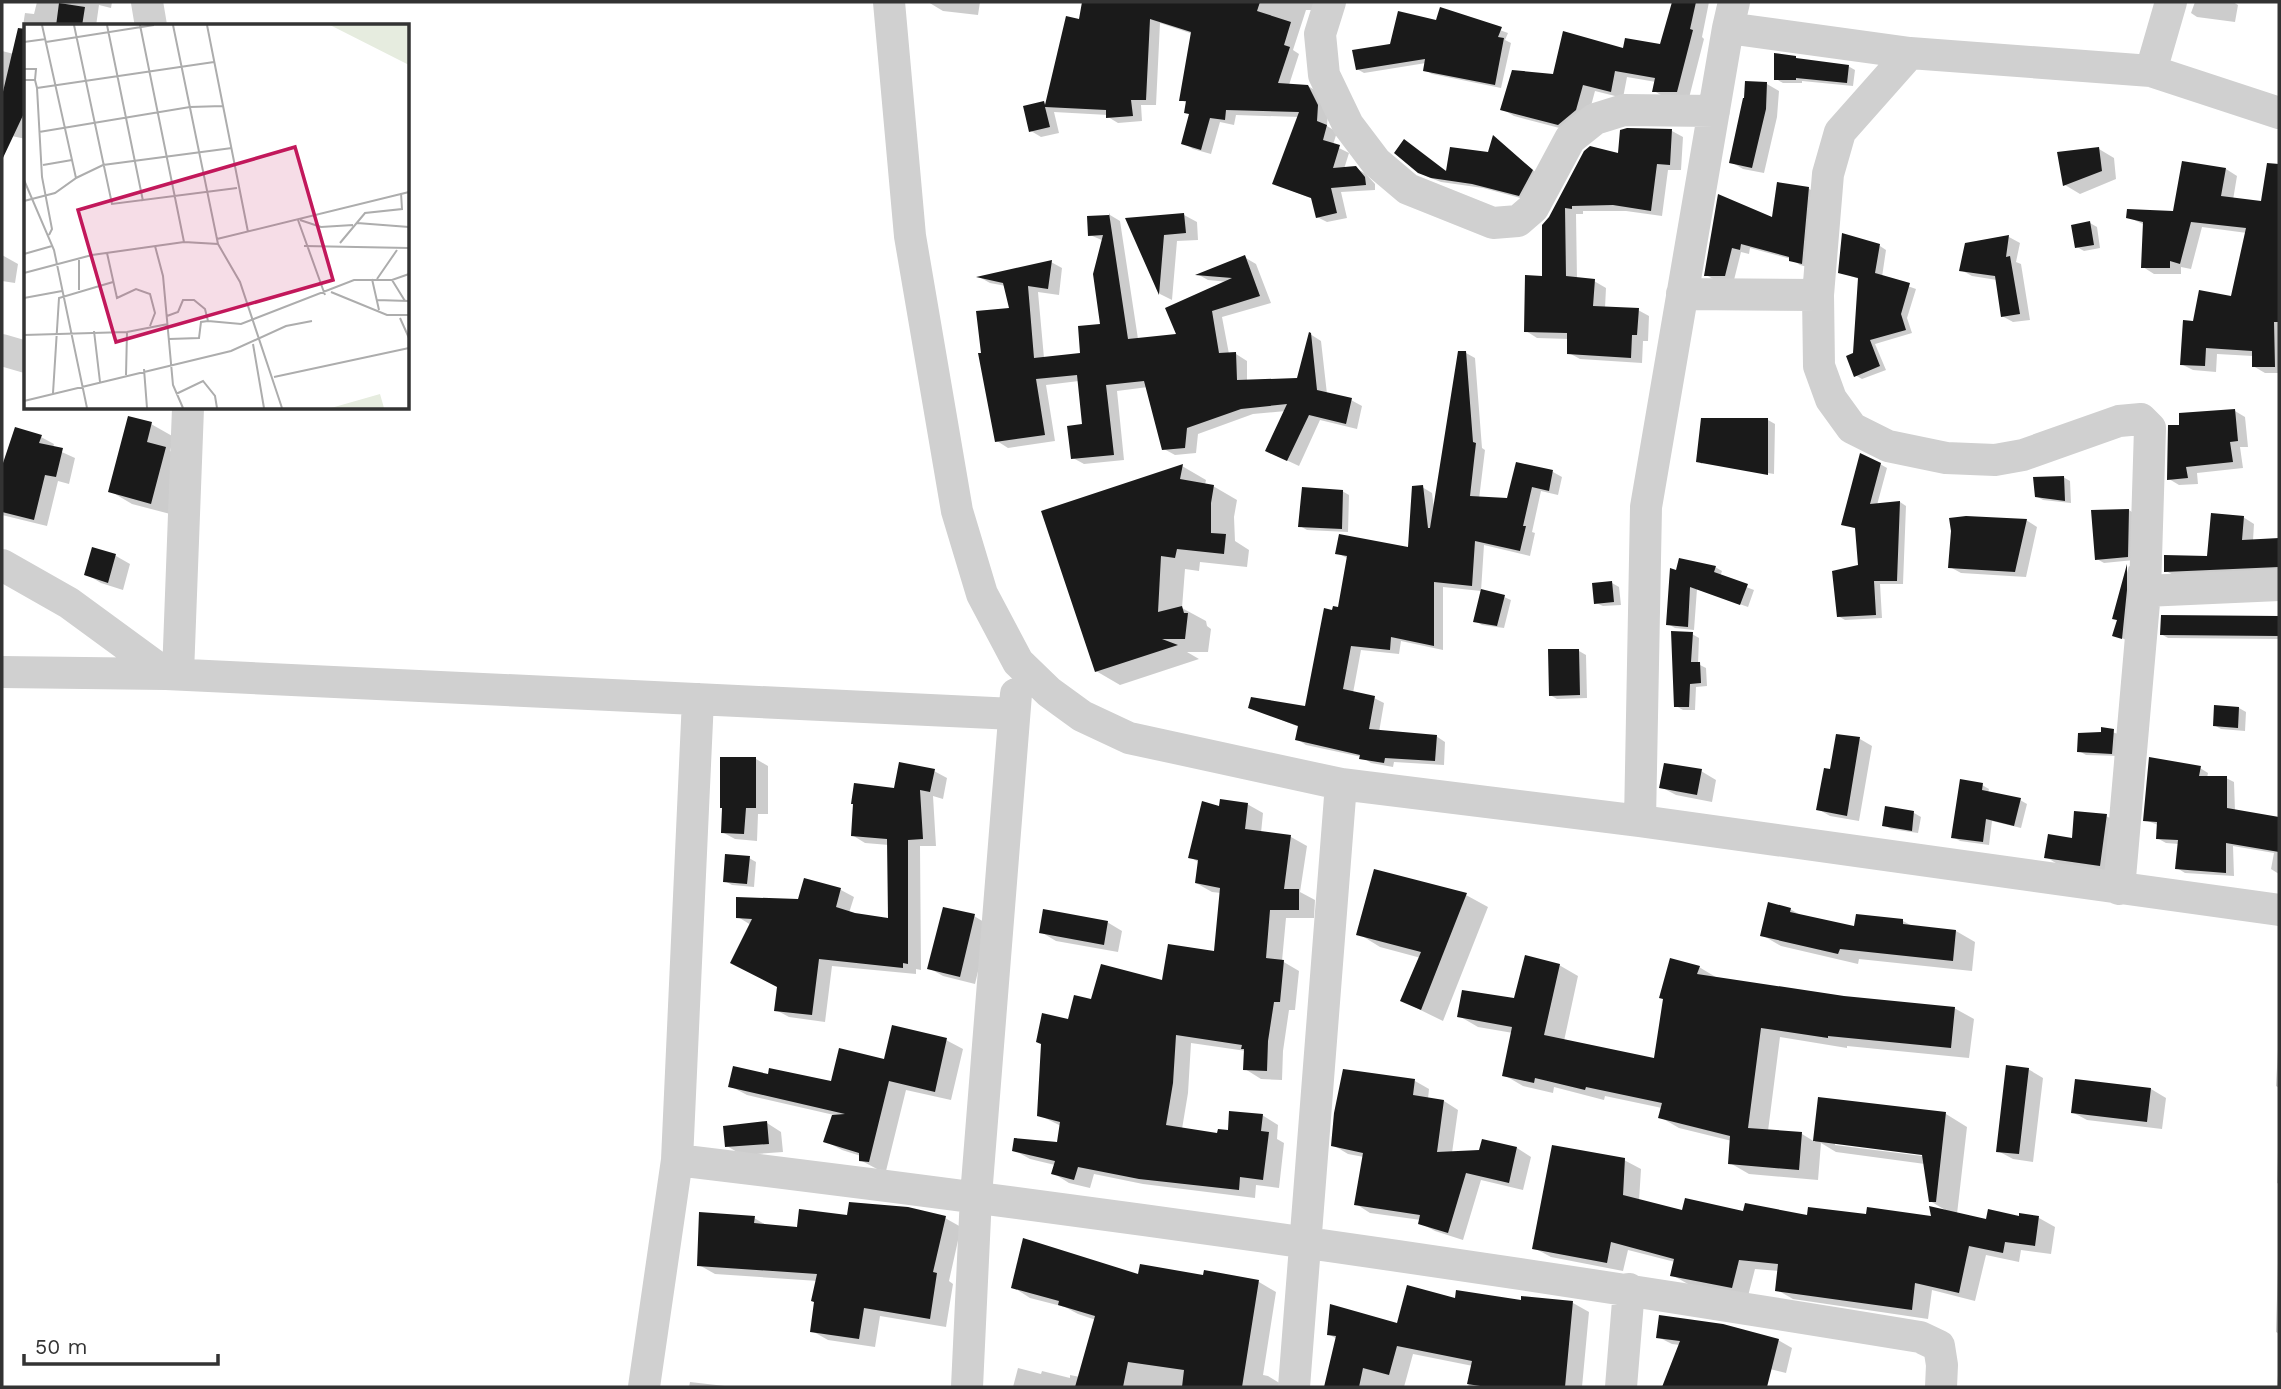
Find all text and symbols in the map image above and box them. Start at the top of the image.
inset map [24,24,410,410]
scale bar [24,1322,219,1366]
text: 50 m [35,1334,87,1359]

